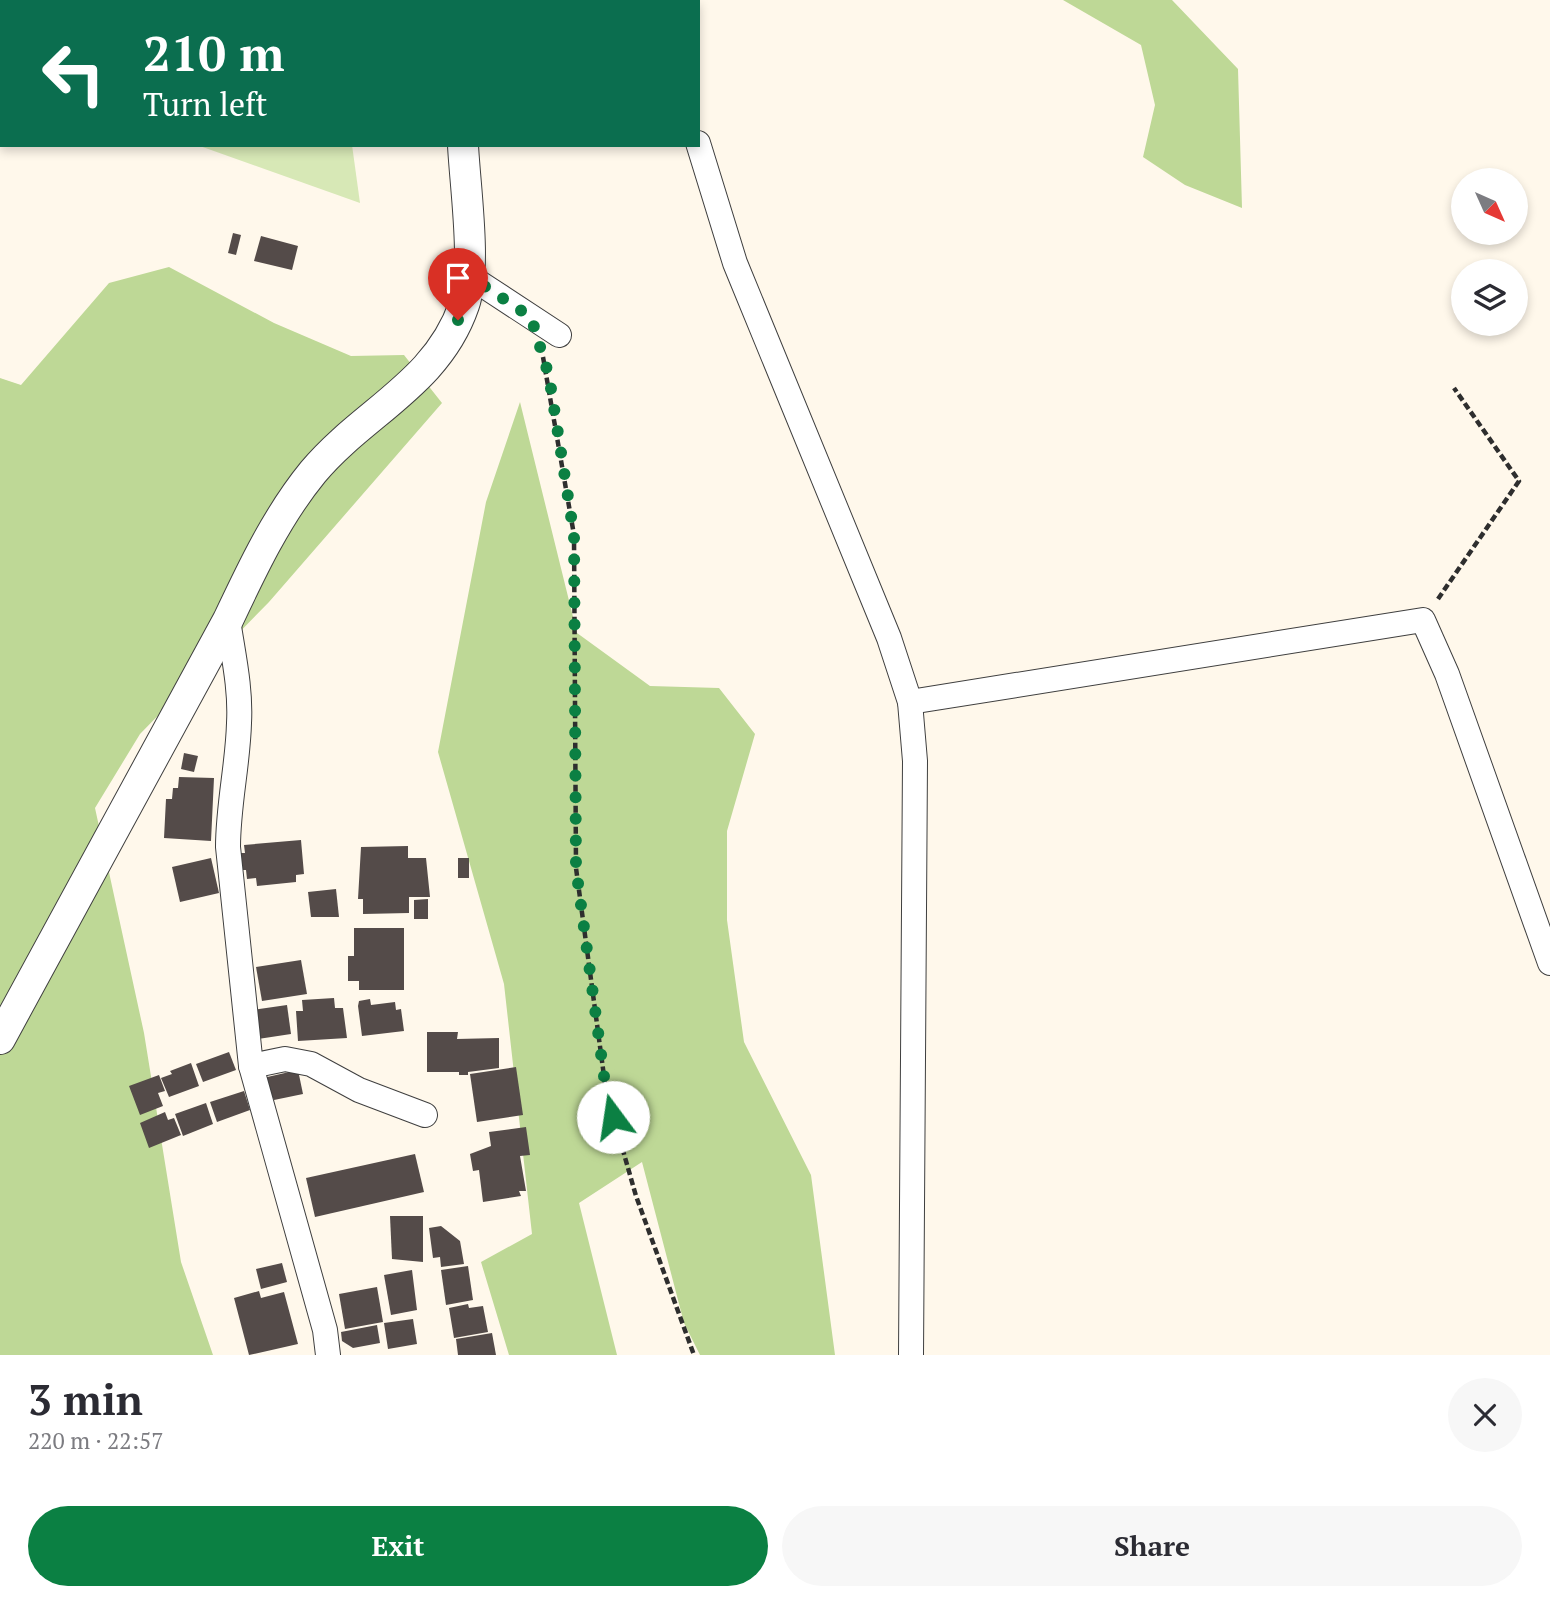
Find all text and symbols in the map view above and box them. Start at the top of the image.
text: 210 m [143,20,285,85]
icon: left [28,28,119,119]
text: Turn left [143,83,267,125]
north arrow [1451,168,1528,245]
map controls [1451,168,1528,336]
pin [428,248,488,320]
icon: arrive [439,259,477,297]
button: layers [1451,259,1528,336]
position arrow [576,1080,650,1154]
text: 3 min [28,1371,143,1427]
button: close [1448,1378,1522,1452]
text: 220 m · 22:57 [28,1425,163,1456]
button: Exit [28,1506,768,1586]
button: Share [782,1506,1522,1586]

